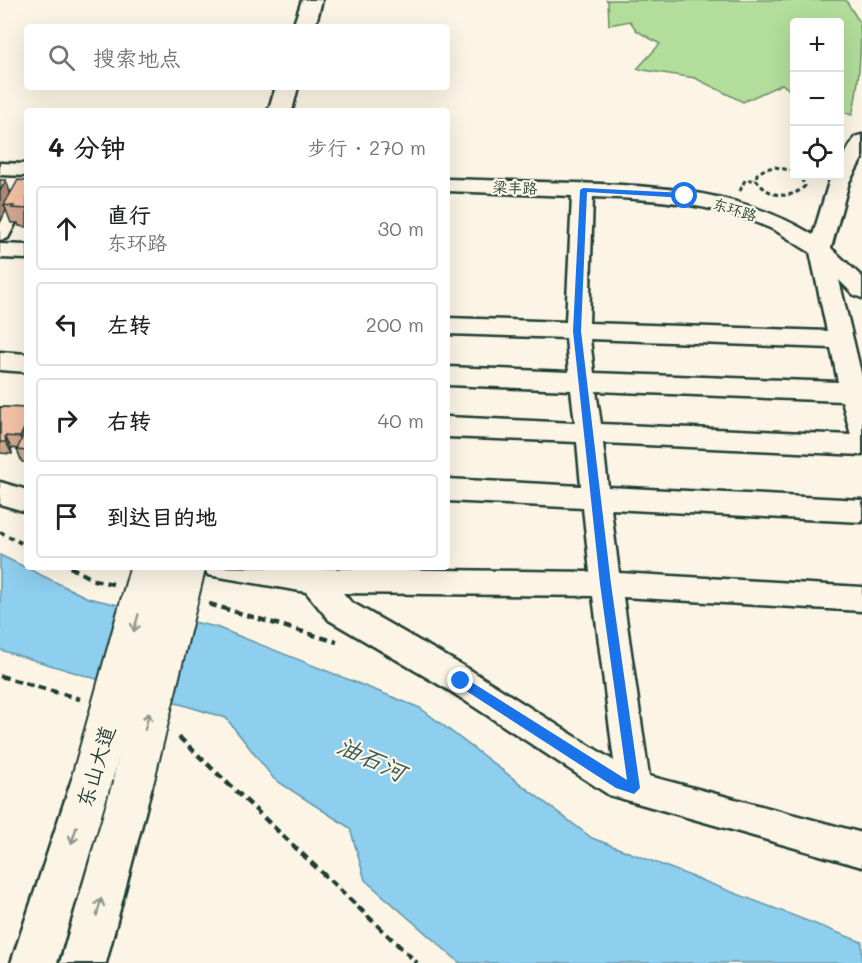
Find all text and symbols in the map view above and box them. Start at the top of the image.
map controls [790,18,844,180]
button: + [790,18,844,72]
search box [24,24,450,90]
icon: search [45,41,78,74]
text: 搜索地点 [93,43,181,72]
button: − [790,72,844,126]
button: locate [790,126,844,180]
text: 4 分钟 [48,130,126,164]
text: 步行 · 270 m [308,134,426,160]
street label: 梁丰路 [492,176,538,198]
route start [671,182,697,208]
street label: 东环路 [711,193,759,225]
text: 直行 [107,200,151,229]
icon: ahead [50,212,83,245]
text: 30 m [378,215,424,241]
text: 东环路 [107,229,167,255]
icon: left [50,308,83,341]
text: 左转 [107,310,151,339]
text: 200 m [366,311,424,337]
icon: right [50,404,83,437]
text: 右转 [107,406,151,435]
text: 40 m [378,407,424,433]
icon: arrive [50,500,83,533]
text: 到达目的地 [107,502,217,531]
one-way arrow [129,613,141,632]
route end [447,667,473,693]
one-way arrow [142,712,154,731]
street label: 东山大道 [70,722,120,810]
water label: 油石河 [333,729,415,789]
one-way arrow [68,825,79,844]
one-way arrow [93,897,105,916]

